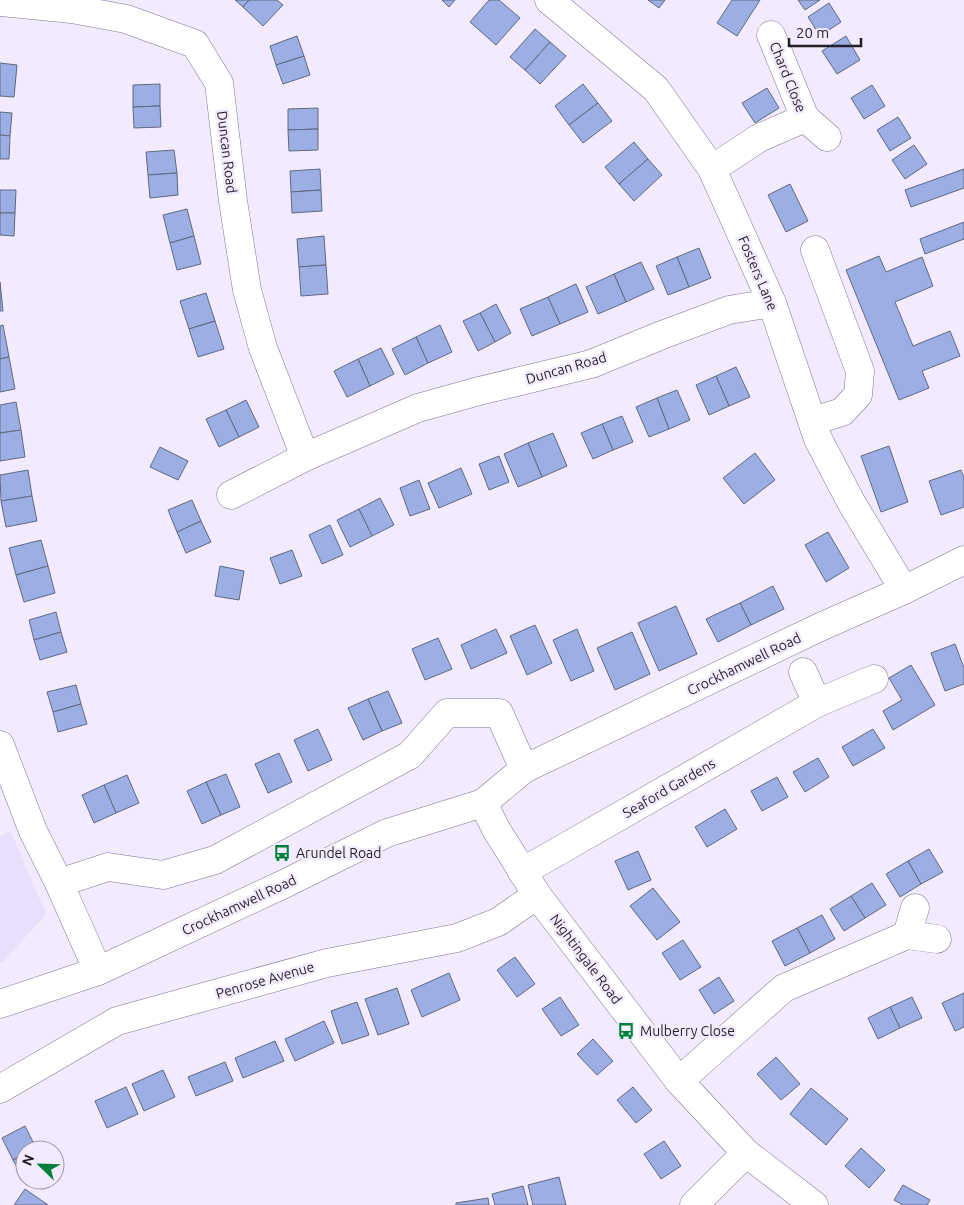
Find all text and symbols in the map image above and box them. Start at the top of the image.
scale bar [789,15,862,47]
text: 20 m [796,24,829,41]
street label: Chard Close [767,39,809,115]
street label: Duncan Road [214,110,240,194]
street label: Fosters Lane [735,233,781,313]
street label: Duncan Road [524,349,608,387]
street label: Crockhamwell Road [685,630,803,698]
street label: Seaford Gardens [620,755,718,821]
bus stop icon: Arundel Road [272,843,292,863]
place label: Arundel Road [296,845,381,861]
street label: Crockhamwell Road [179,871,299,939]
street label: Nightingale Road [547,911,625,1007]
street label: Penrose Avenue [214,958,316,1002]
bus stop icon: Mulberry Close [616,1021,636,1041]
place label: Mulberry Close [640,1023,735,1039]
north arrow [15,1140,65,1190]
text: N [19,1152,37,1168]

